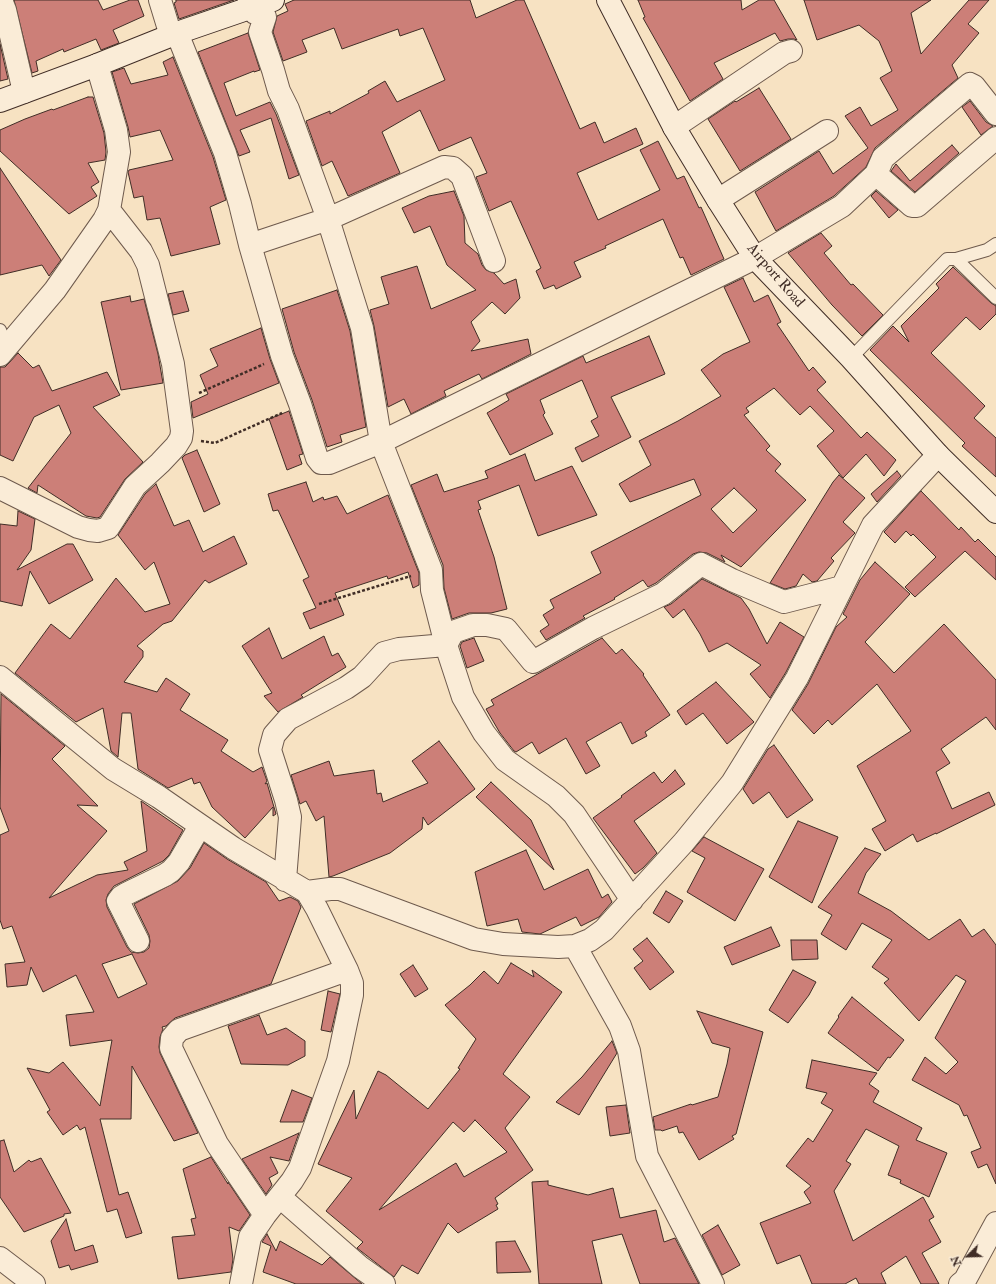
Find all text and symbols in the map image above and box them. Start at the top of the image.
street label: Airport Road [742,240,808,312]
north arrow [948,1236,988,1276]
text: N [949,1254,964,1268]

